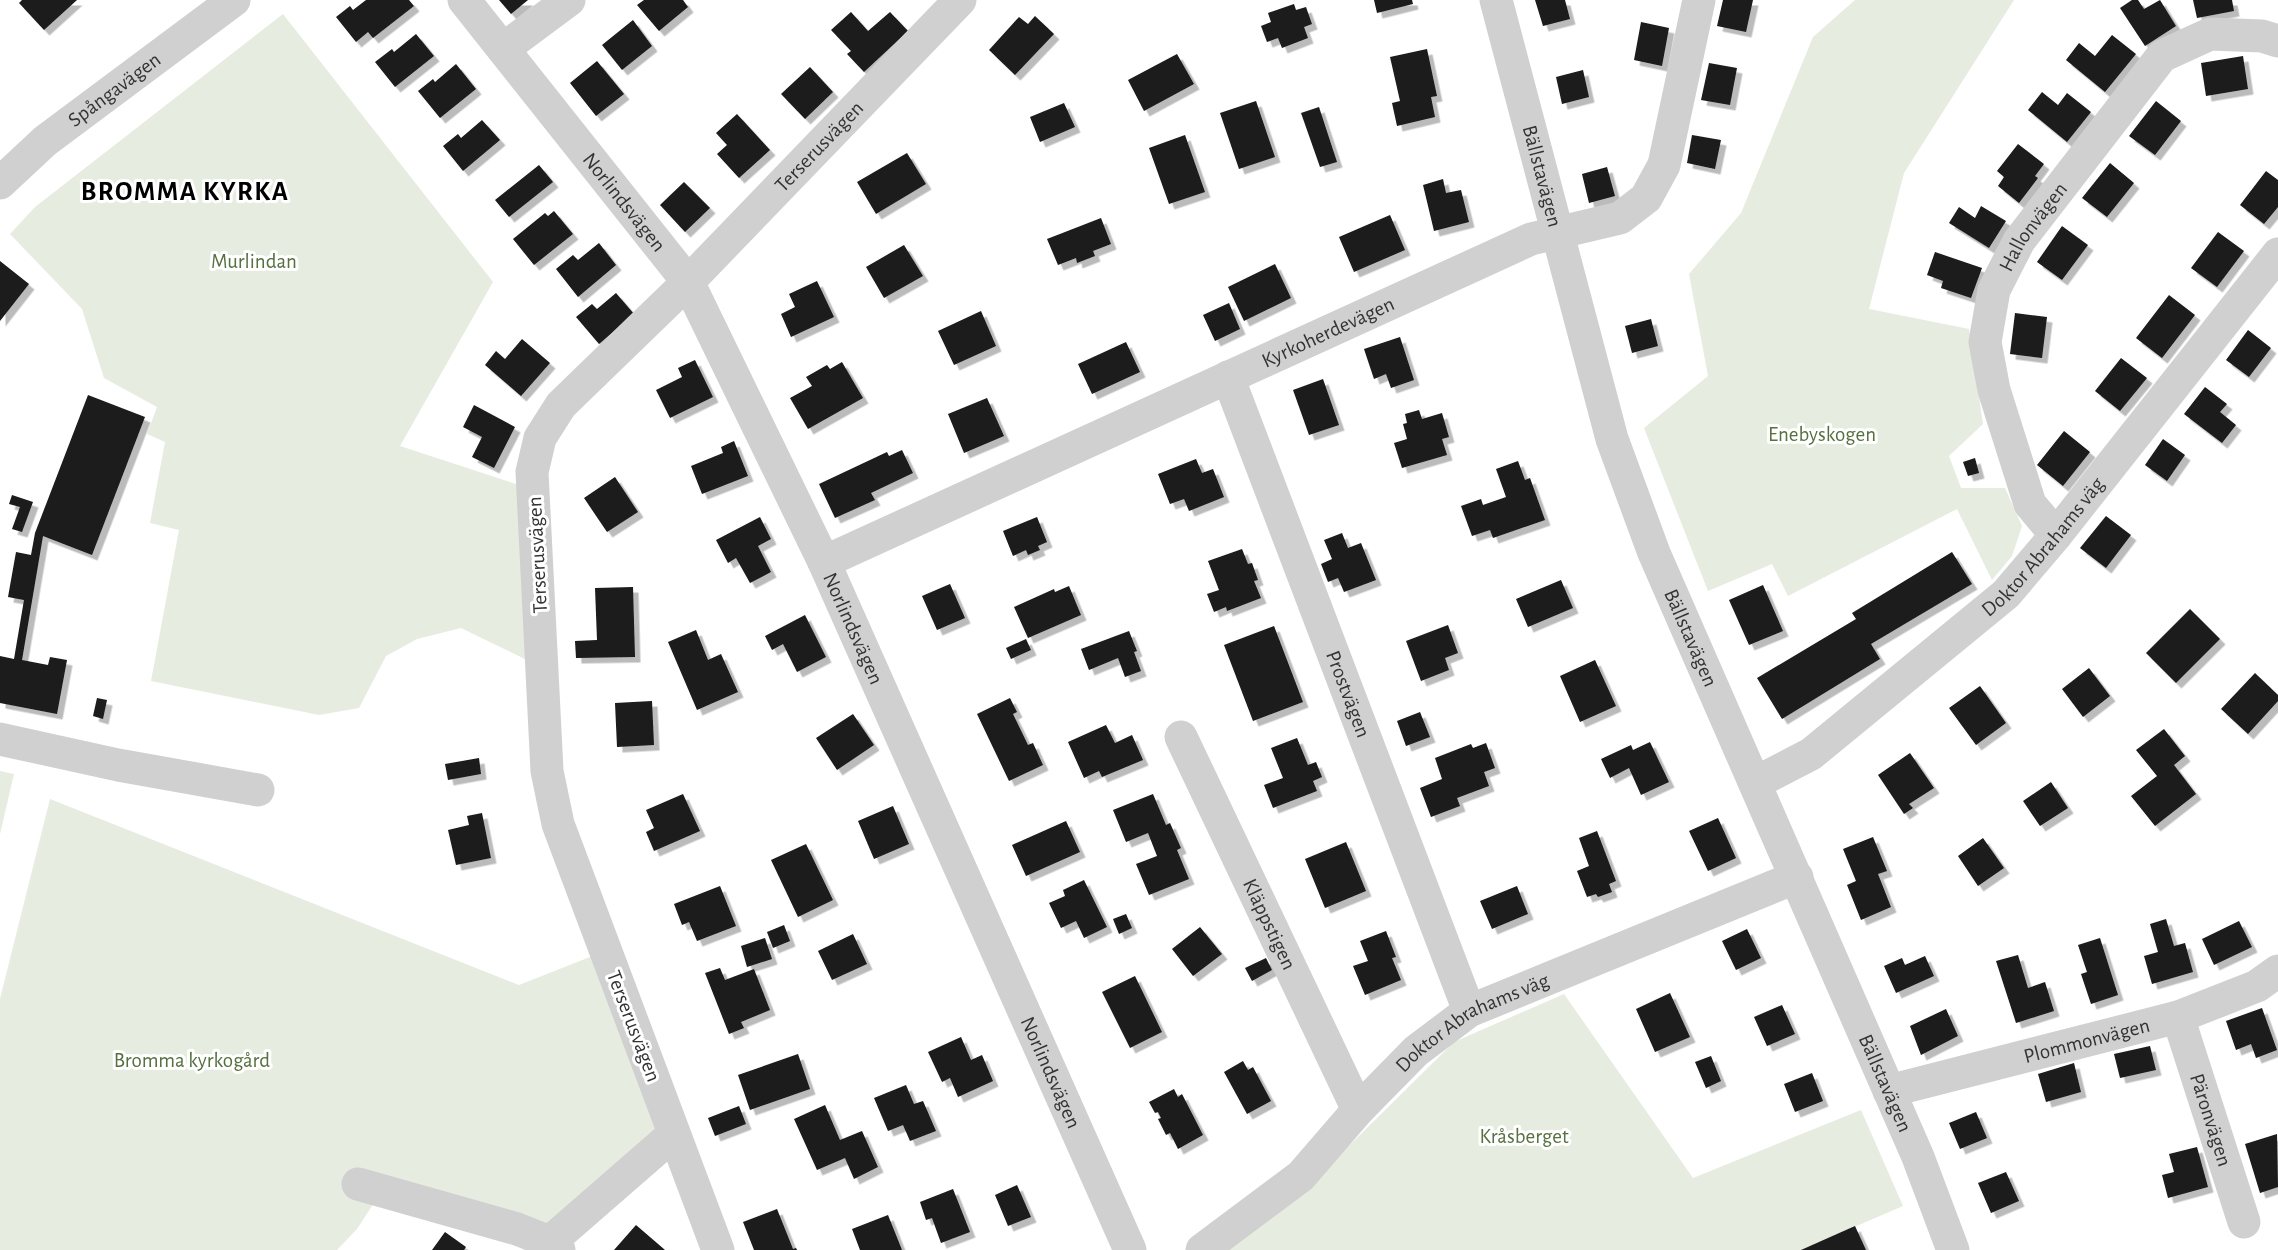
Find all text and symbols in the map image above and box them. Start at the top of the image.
street label: Spångavägen [64,49,165,131]
street label: Terserusvägen [771,97,868,196]
street label: Bällstavägen [1519,123,1565,229]
street label: Norlindsvägen [579,149,670,256]
district label: BROMMA KYRKA [81,178,289,205]
street label: Hallonvägen [1995,179,2071,275]
park label: Murlindan [211,251,297,272]
street label: Kyrkoherdevägen [1259,293,1398,372]
park label: Enebyskogen [1768,424,1876,445]
street label: Doktor Abrahams väg [1978,473,2109,621]
street label: Terserusvägen [524,496,551,614]
street label: Norlindsvägen [819,570,887,687]
street label: Bällstavägen [1660,586,1721,690]
street label: Prostvägen [1322,648,1374,740]
street label: Kläppstigen [1239,875,1300,973]
street label: Terserusvägen [603,968,664,1085]
street label: Doktor Abrahams väg [1392,969,1553,1076]
street label: Norlindsvägen [1017,1014,1084,1132]
street label: Plommonvägen [2022,1015,2152,1067]
street label: Bällstavägen [1855,1031,1916,1135]
park label: Bromma kyrkogård [114,1050,270,1071]
street label: Päronvägen [2186,1071,2235,1169]
park label: Kråsberget [1479,1126,1569,1147]

